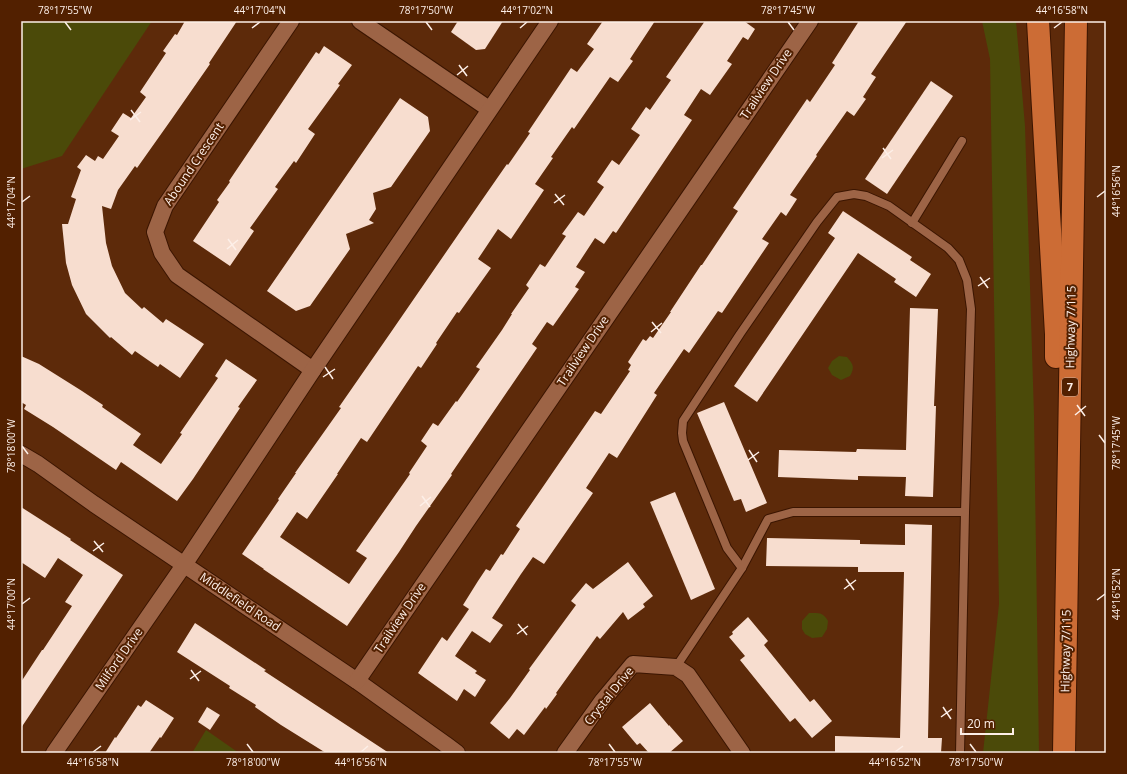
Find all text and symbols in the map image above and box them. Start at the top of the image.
text: 78°17'55"W [38,3,93,17]
text: 44°17'04"N [234,3,286,17]
text: 78°17'50"W [399,3,454,17]
text: 44°17'02"N [501,3,553,17]
text: 78°17'45"W [761,3,816,17]
text: 44°16'58"N [1036,3,1088,17]
street label: Trailview Drive [736,45,796,122]
street label: Abound Crescent [160,119,228,208]
text: 44°16'56"N [1109,165,1123,217]
text: 44°17'04"N [4,176,18,228]
street label: Highway 7/115 [1061,285,1080,368]
street label: Trailview Drive [553,312,613,389]
road number: 7 [1062,378,1078,396]
text: 78°17'45"W [1109,415,1123,470]
text: 78°18'00"W [4,418,18,473]
street label: Middlefield Road [196,568,284,635]
text: 44°16'52"N [1109,568,1123,620]
text: 44°17'00"N [4,578,18,630]
street label: Trailview Drive [370,579,430,656]
street label: Highway 7/115 [1056,609,1075,692]
street label: Milford Drive [91,624,147,693]
street label: Crystal Drive [580,663,638,728]
scale bar [961,710,1013,736]
text: 20 m [967,715,995,732]
text: 44°16'58"N [67,755,119,769]
text: 78°18'00"W [226,755,281,769]
text: 44°16'56"N [335,755,387,769]
text: 78°17'55"W [588,755,643,769]
text: 44°16'52"N [869,755,921,769]
text: 78°17'50"W [949,755,1004,769]

